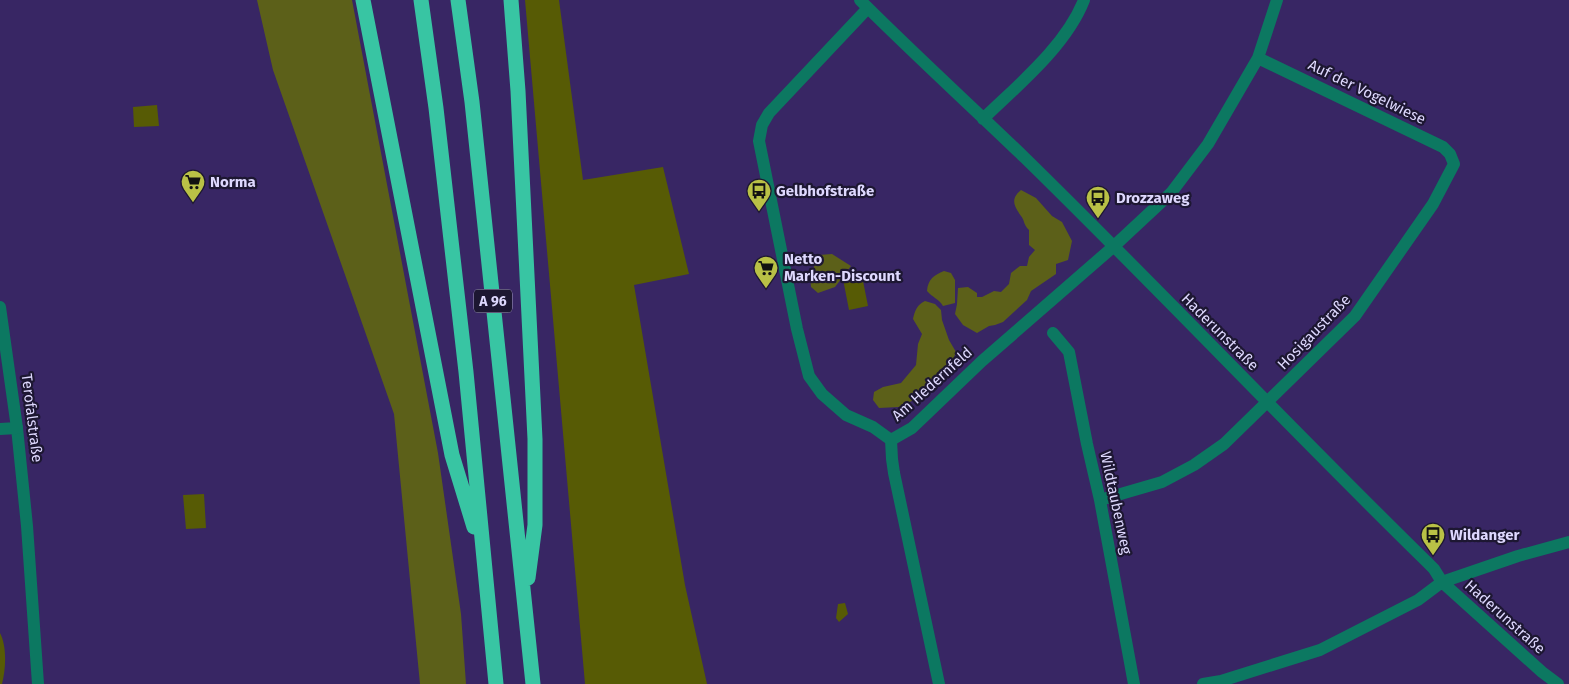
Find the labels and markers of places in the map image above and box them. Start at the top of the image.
supermarket icon: Norma [180,169,206,203]
place label: Norma [210,173,256,191]
bus stop icon: Gelbhofstraße [746,178,772,212]
place label: Gelbhofstraße [776,182,874,200]
bus stop icon: Drozzaweg [1085,185,1111,219]
place label: Drozzaweg [1116,189,1190,207]
place label: Netto Marken-Discount [784,250,901,285]
supermarket icon: Netto Marken-Discount [753,255,779,289]
bus stop icon: Wildanger [1420,522,1446,556]
place label: Wildanger [1450,526,1520,544]

